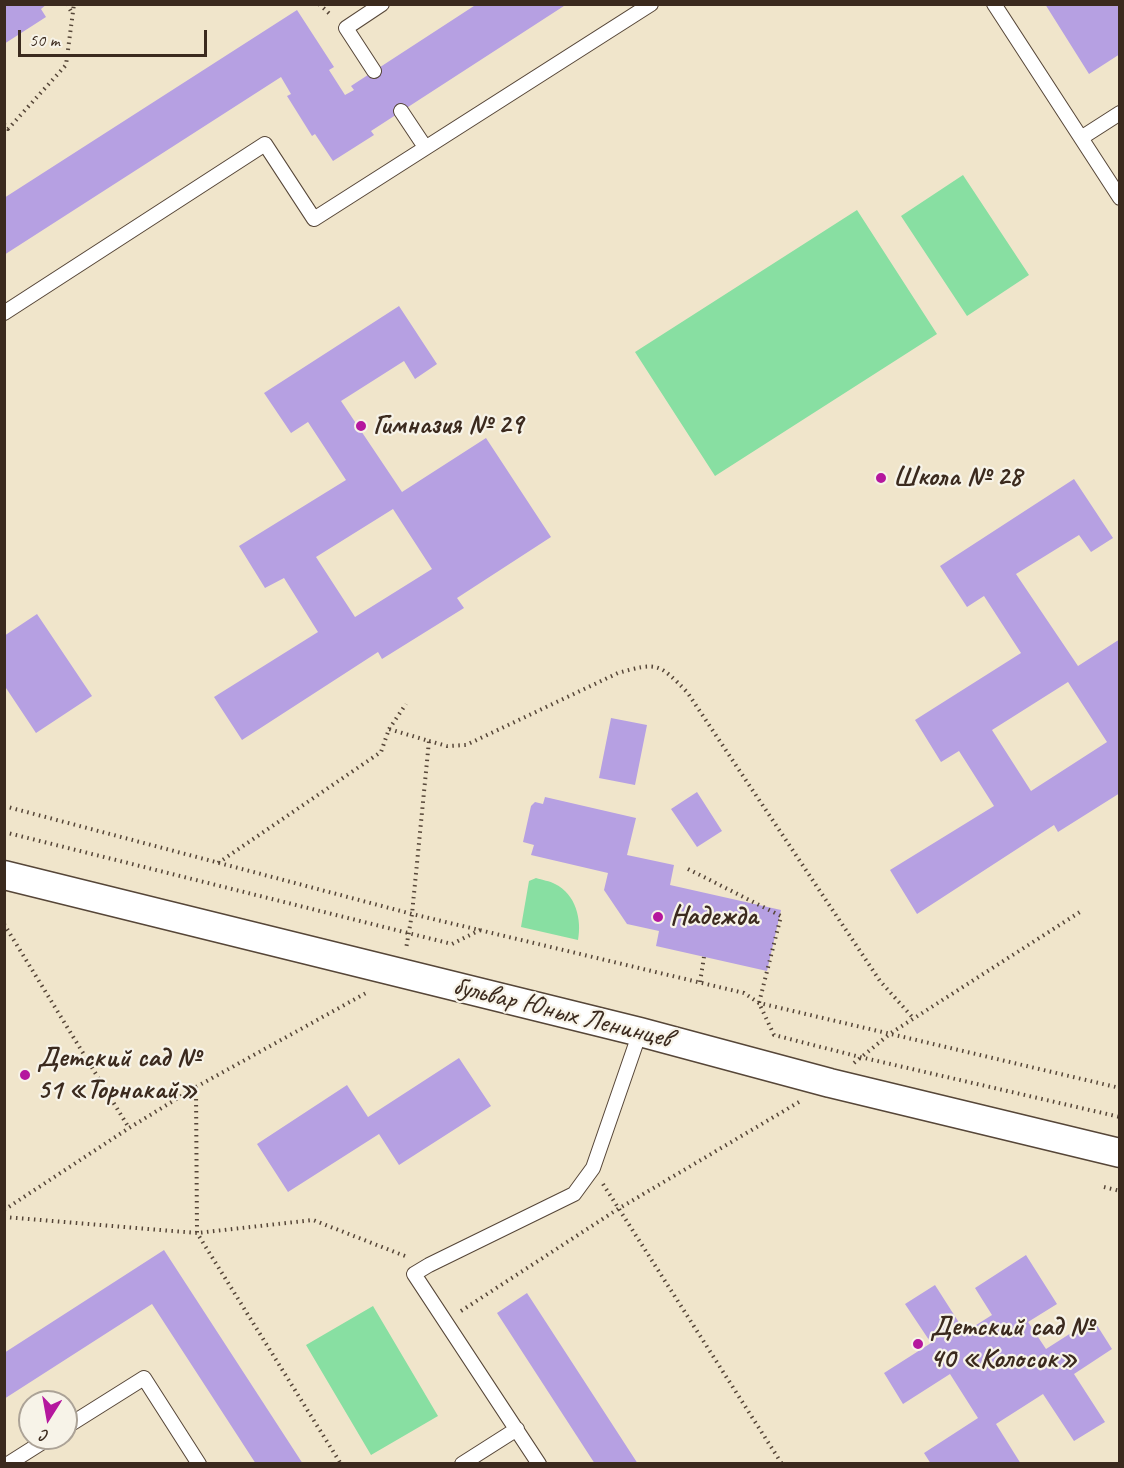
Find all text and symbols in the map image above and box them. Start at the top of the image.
scale bar [21,18,210,56]
text: 50 m [29,29,60,51]
place label: Гимназия № 29 [373,409,523,443]
marker: Гимназия № 29 [354,419,368,433]
place label: Школа № 28 [893,461,1022,495]
marker: Школа № 28 [874,471,888,485]
place label: Надежда [670,900,758,934]
marker: Надежда [651,910,665,924]
street label: бульвар Юных Ленинцев [449,970,675,1056]
place label: Детский сад № 51 «Торнакай» [37,1042,200,1108]
marker: Детский сад № 51 «Торнакай» [18,1068,32,1082]
place label: Детский сад № 40 «Колосок» [930,1311,1093,1377]
marker: Детский сад № 40 «Колосок» [911,1337,925,1351]
north arrow [18,1390,78,1450]
text: С [39,1425,51,1446]

